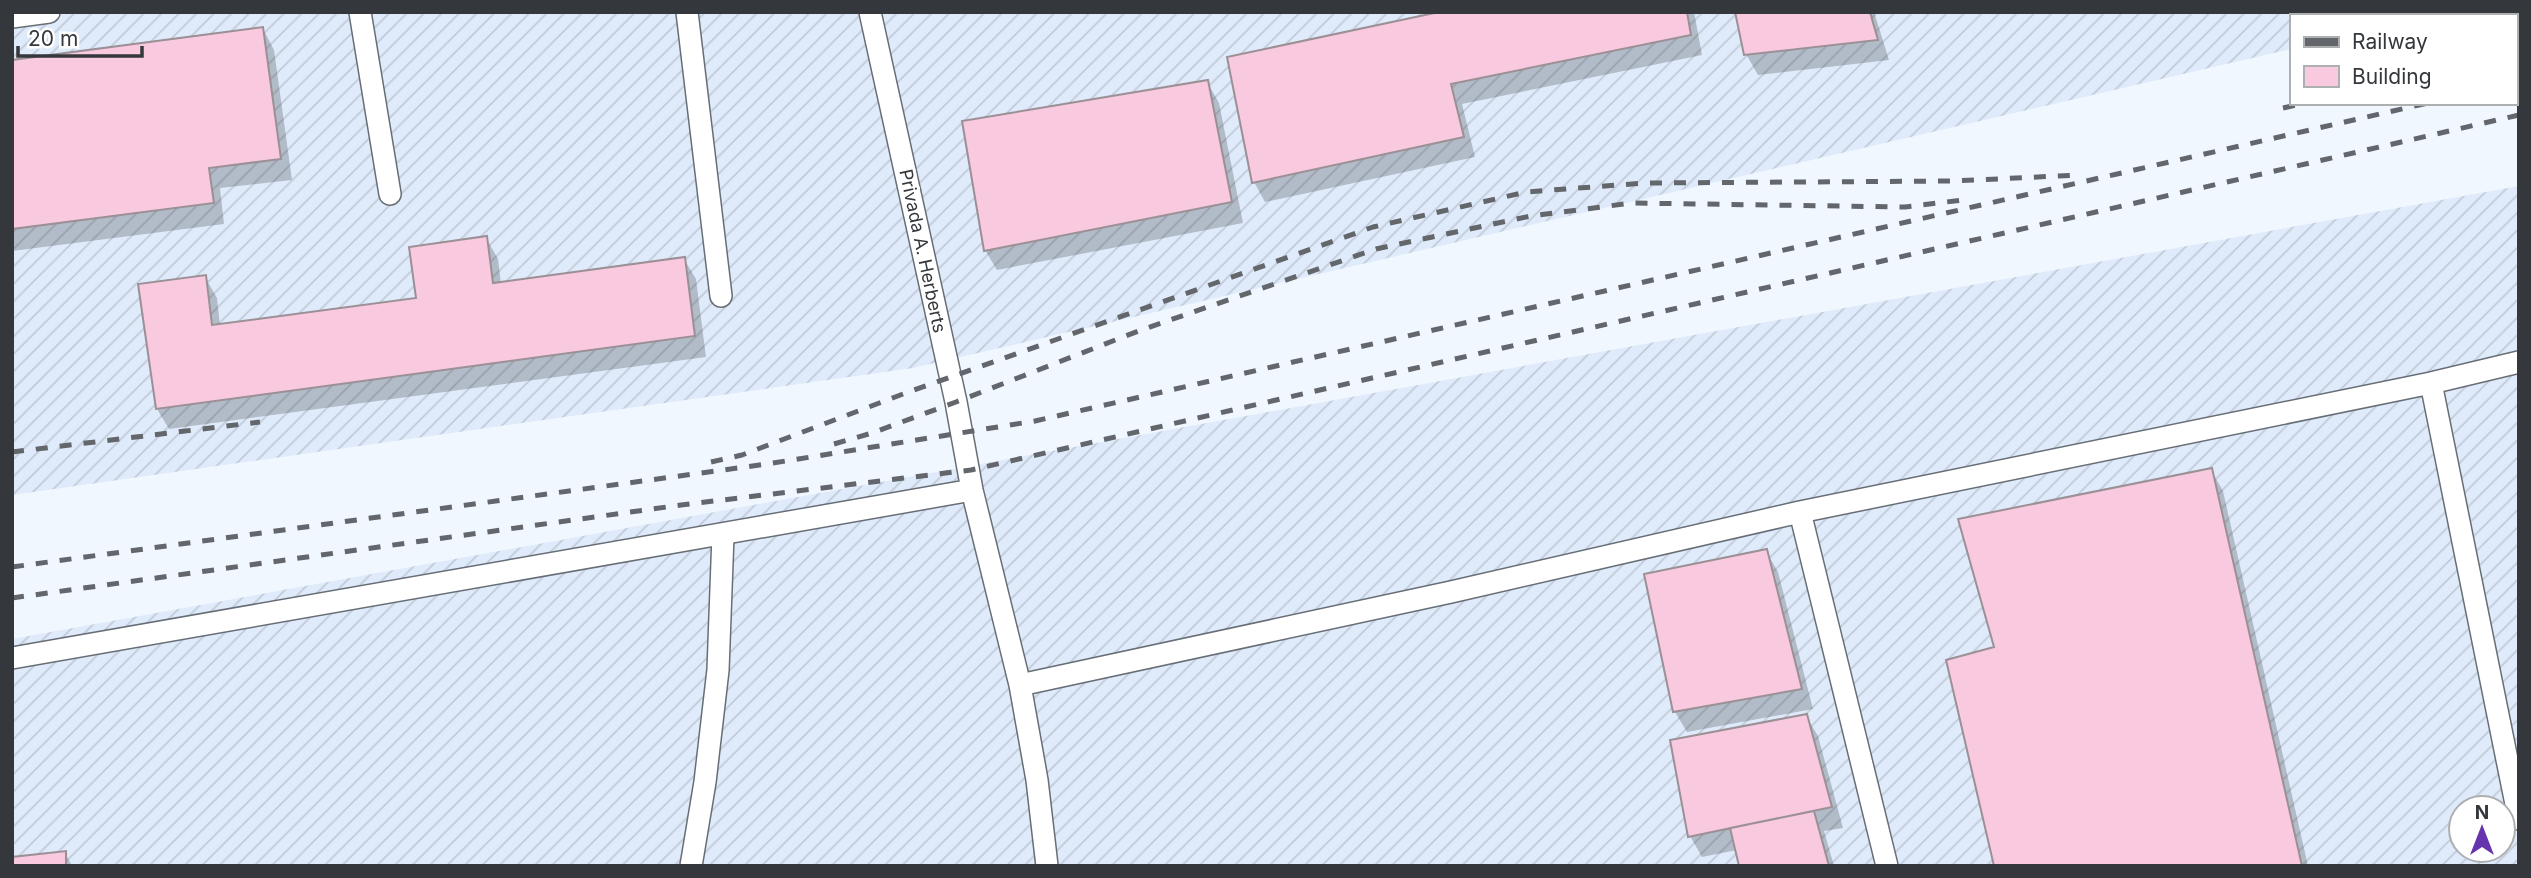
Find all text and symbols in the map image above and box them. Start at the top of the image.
scale bar [18,14,142,58]
legend [2290,14,2517,105]
text: 20 m [28,26,78,51]
text: Railway [2352,29,2428,54]
text: Building [2352,64,2432,89]
street label: Privada A. Herberts [895,167,951,335]
north arrow [2447,794,2517,864]
text: N [2475,801,2489,824]

